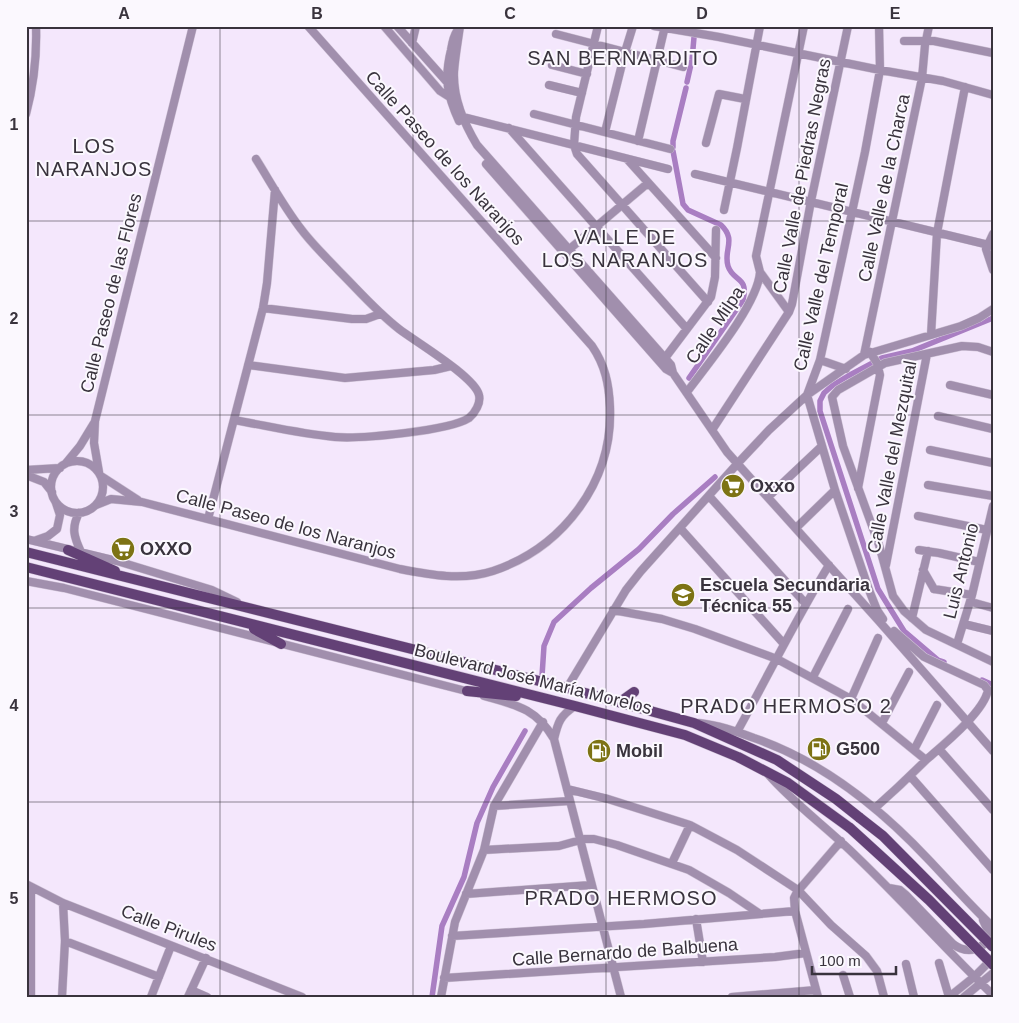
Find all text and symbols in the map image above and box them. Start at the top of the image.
text: A [118,5,130,22]
text: B [311,5,323,22]
text: C [504,5,516,22]
text: D [696,5,708,22]
text: E [890,5,901,22]
district label: SAN BERNARDITO [527,47,719,69]
street label: Calle Valle de Piedras Negras [769,57,835,295]
street label: Calle Paseo de los Naranjos [362,67,528,249]
street label: Calle Valle de la Charca [854,91,914,284]
text: 1 [10,116,19,133]
district label: LOS NARANJOS [36,135,152,180]
street label: Calle Valle del Temporal [790,181,852,373]
street label: Calle Paseo de las Flores [76,191,146,395]
district label: VALLE DE LOS NARANJOS [542,226,708,271]
street label: Calle Milpa [682,282,749,368]
text: 2 [10,310,19,327]
street label: Calle Valle del Mezquital [864,359,920,555]
supermarket icon: Oxxo [720,473,746,499]
place label: Oxxo [750,476,795,496]
street label: Calle Paseo de los Naranjos [174,485,398,563]
text: 3 [10,503,19,520]
street label: Luis Antonio [939,521,983,621]
supermarket icon: OXXO [110,536,136,562]
place label: OXXO [140,539,192,559]
place label: Escuela Secundaria Técnica 55 [700,575,871,616]
school or university icon: Escuela Secundaria Técnica 55 [670,582,696,608]
street label: Boulevard José María Morelos [412,640,654,718]
district label: PRADO HERMOSO 2 [680,695,892,717]
text: 4 [10,697,19,714]
fuel station icon: G500 [806,736,832,762]
fuel station icon: Mobil [586,738,612,764]
place label: G500 [836,739,880,759]
place label: Mobil [616,741,663,761]
district label: PRADO HERMOSO [524,887,718,909]
text: 5 [10,890,19,907]
street label: Calle Pirules [118,901,220,955]
street label: Calle Bernardo de Balbuena [511,934,739,970]
scale bar [812,943,895,975]
text: 100 m [819,952,861,969]

